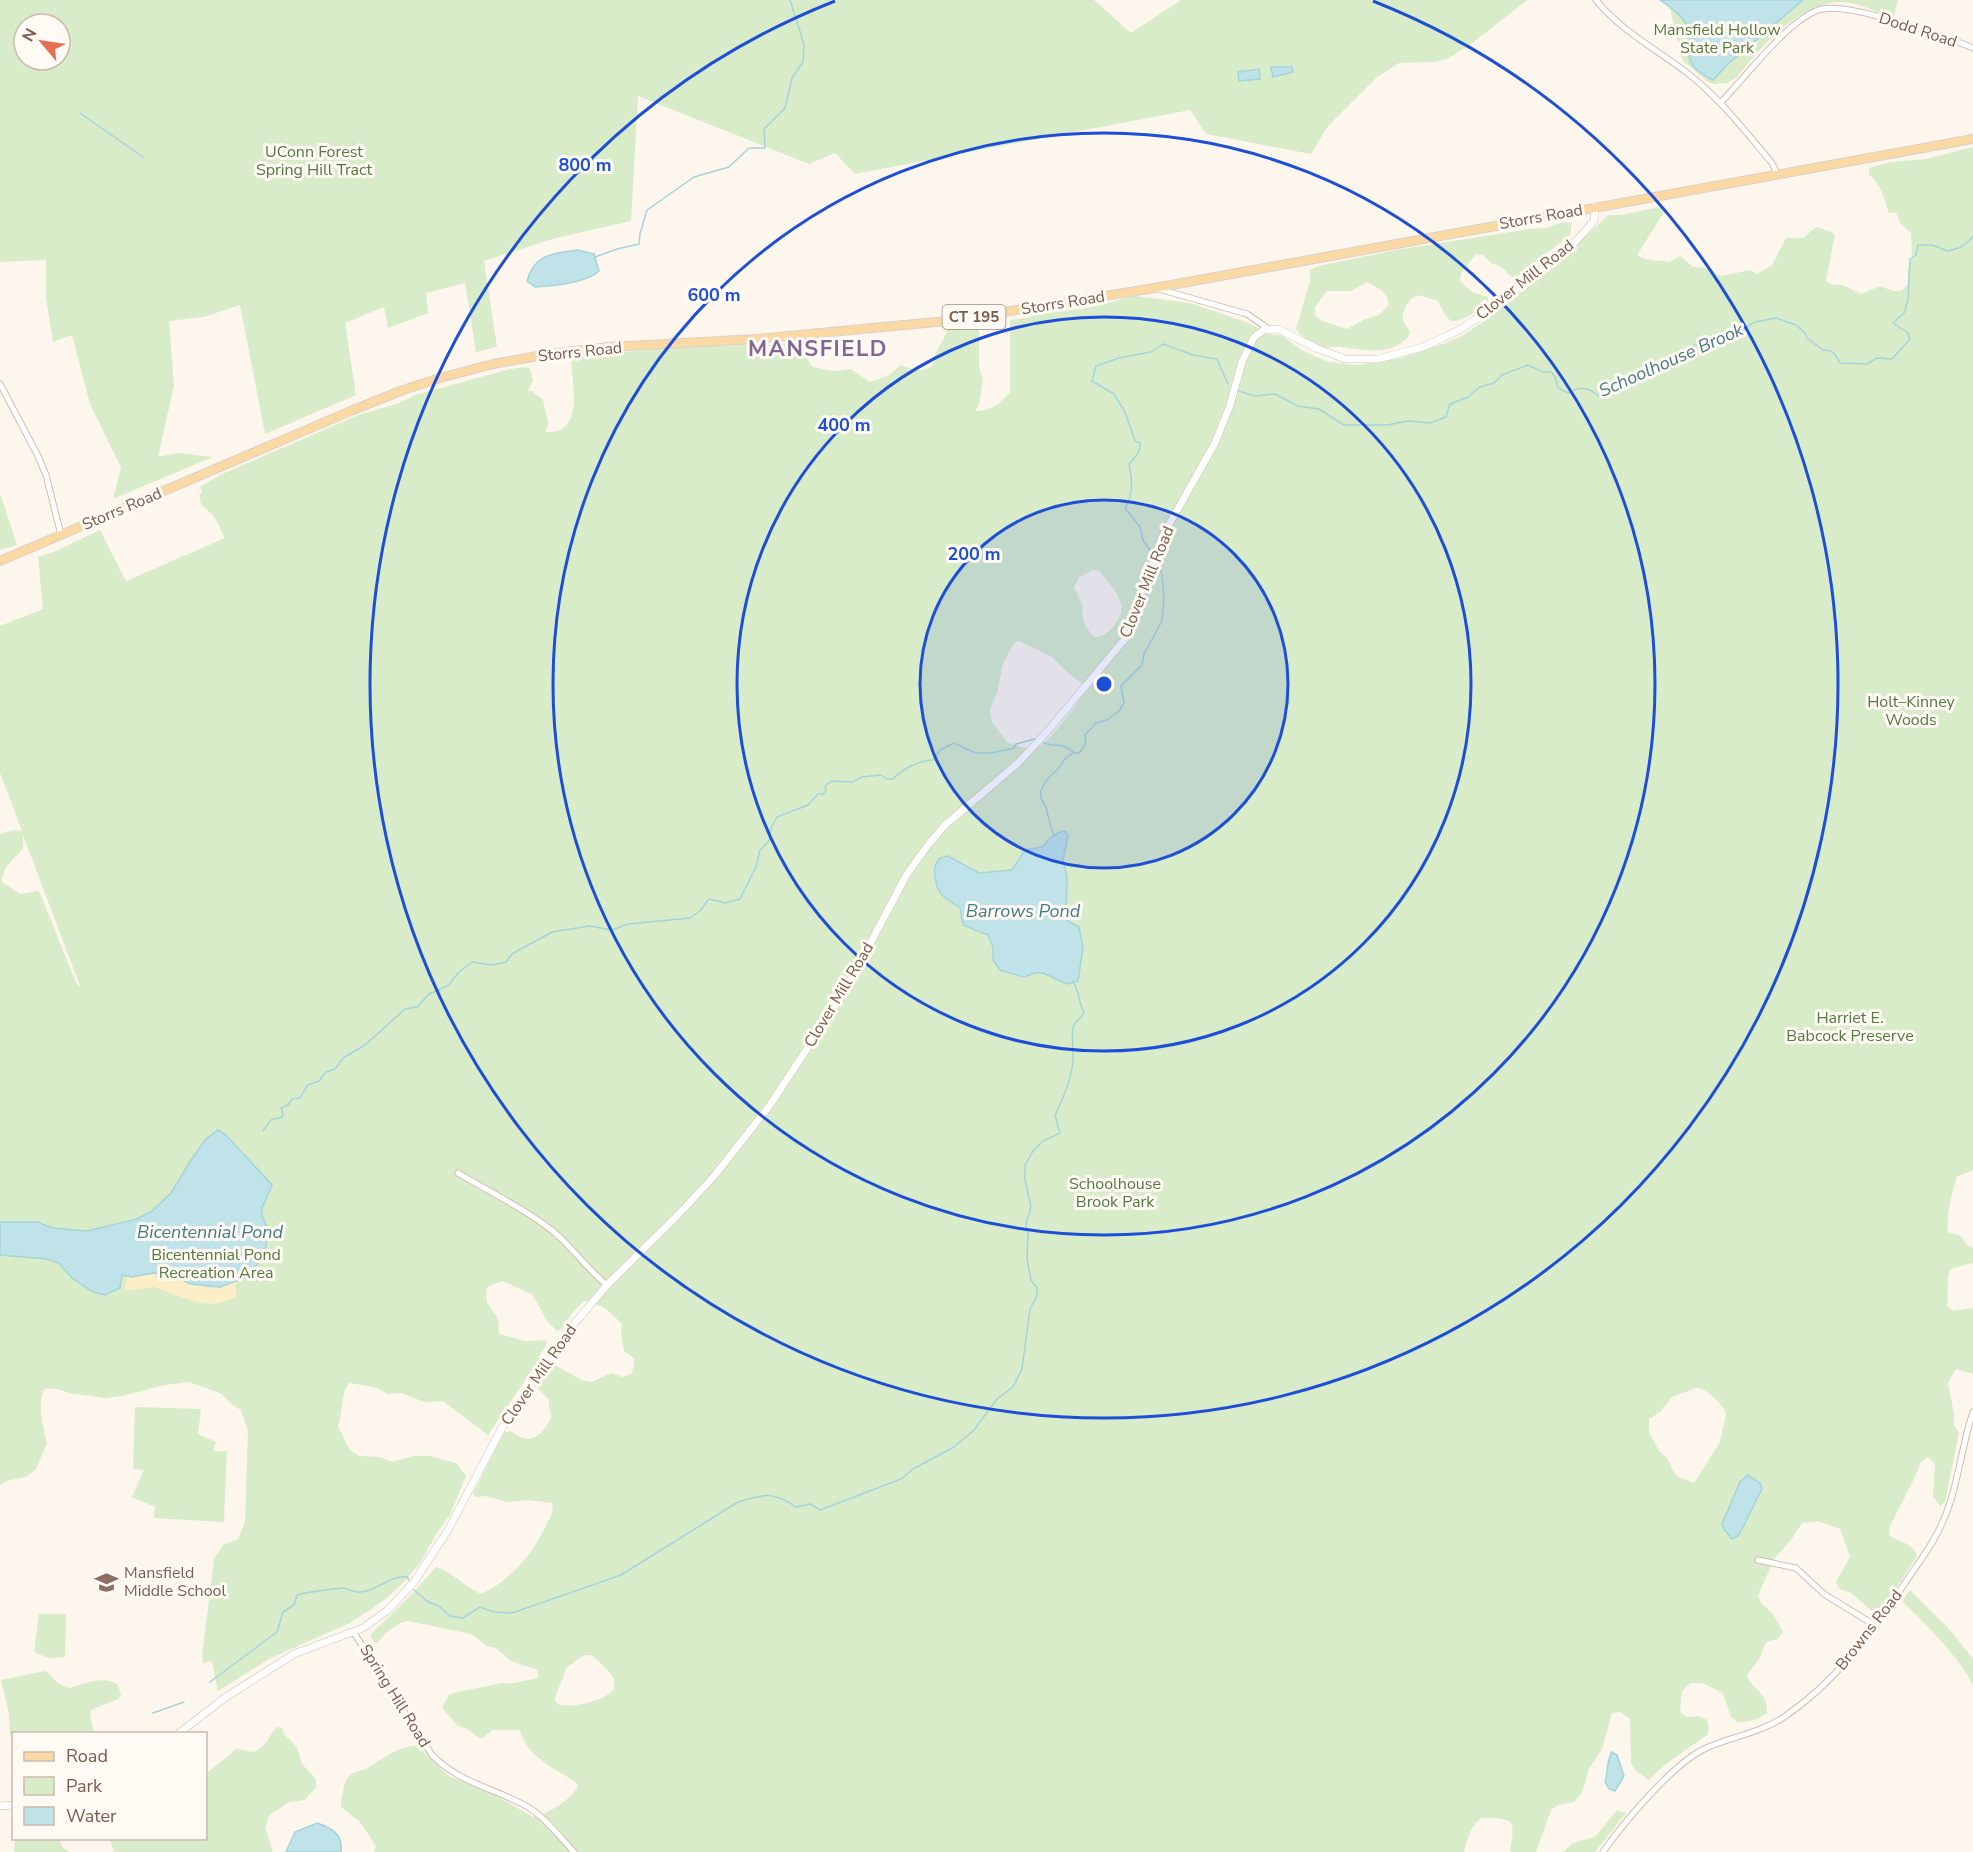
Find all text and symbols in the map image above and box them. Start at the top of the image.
street label: Dodd Road [1876,7,1960,53]
north arrow [12,12,72,72]
park label: Mansfield Hollow State Park [1653,19,1781,59]
text: N [17,25,42,46]
park label: UConn Forest Spring Hill Tract [256,141,372,181]
text: 800 m [558,153,612,177]
street label: Storrs Road [1497,199,1585,235]
street label: Clover Mill Road [1471,235,1579,325]
text: 600 m [687,283,741,307]
street label: Storrs Road [1019,286,1107,320]
road number: CT 195 [942,305,1006,329]
water label: Schoolhouse Brook [1595,317,1748,403]
district label: MANSFIELD [748,334,888,364]
street label: Storrs Road [537,337,623,367]
text: 400 m [817,413,871,437]
street label: Storrs Road [79,482,165,536]
street label: Clover Mill Road [1115,523,1179,641]
text: 200 m [947,542,1001,566]
centre of rings [1094,674,1114,694]
park label: Holt–Kinney Woods [1867,691,1956,731]
water label: Barrows Pond [966,899,1081,923]
street label: Clover Mill Road [799,938,879,1052]
park label: Harriet E. Babcock Preserve [1786,1007,1914,1047]
park label: Schoolhouse Brook Park [1069,1173,1161,1213]
water label: Bicentennial Pond [137,1220,283,1244]
park label: Bicentennial Pond Recreation Area [151,1244,281,1284]
street label: Clover Mill Road [496,1320,582,1430]
place label: Mansfield Middle School [124,1562,226,1602]
school or university icon: Mansfield Middle School [93,1569,119,1595]
street label: Browns Road [1831,1585,1907,1675]
street label: Spring Hill Road [354,1640,436,1752]
legend [12,1732,207,1840]
text: Road [66,1744,108,1768]
text: Park [66,1774,103,1798]
text: Water [66,1804,117,1828]

